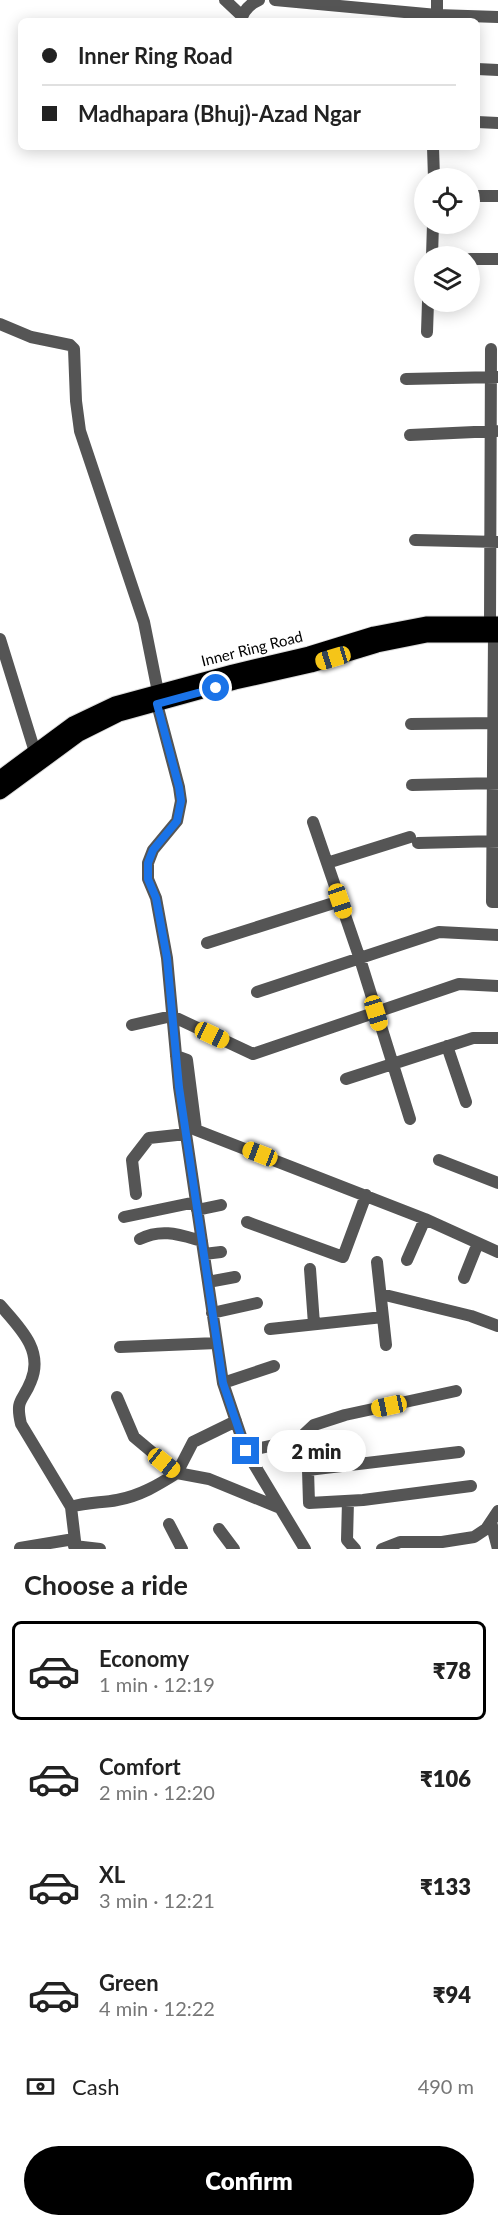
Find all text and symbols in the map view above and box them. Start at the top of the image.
text: Inner Ring Road [78,42,233,69]
text: Madhapara (Bhuj)-Azad Ngar [78,100,361,127]
map controls [414,168,480,312]
button: locate [414,168,480,234]
button: layers [414,246,480,312]
street label: Inner Ring Road [199,627,304,669]
car [313,644,353,672]
route start [202,674,229,701]
car [326,881,354,921]
car [362,993,390,1033]
car [192,1019,232,1051]
car [240,1139,280,1169]
car [370,1393,408,1419]
callout: 2 min [267,1430,366,1472]
route end [232,1437,259,1464]
text: 2 min [292,1439,341,1463]
car [144,1445,184,1481]
text: Choose a ride [24,1568,188,1601]
icon: car [27,1644,81,1698]
text: Economy [99,1645,189,1672]
text: ₹78 [433,1657,471,1684]
text: 1 min · 12:19 [99,1672,215,1696]
icon: car [27,1752,81,1806]
text: Comfort [99,1753,181,1780]
text: ₹106 [420,1765,471,1792]
text: 2 min · 12:20 [99,1780,215,1804]
icon: car [27,1860,81,1914]
text: XL [99,1861,125,1888]
text: ₹133 [420,1873,471,1900]
text: 3 min · 12:21 [99,1888,215,1912]
icon: car [27,1968,81,2022]
text: Green [99,1969,159,1996]
text: ₹94 [433,1981,471,2008]
text: 4 min · 12:22 [99,1996,215,2020]
icon: cash [24,2070,57,2103]
text: Cash [72,2073,119,2100]
text: 490 m [418,2074,474,2098]
button: Confirm [24,2146,474,2215]

